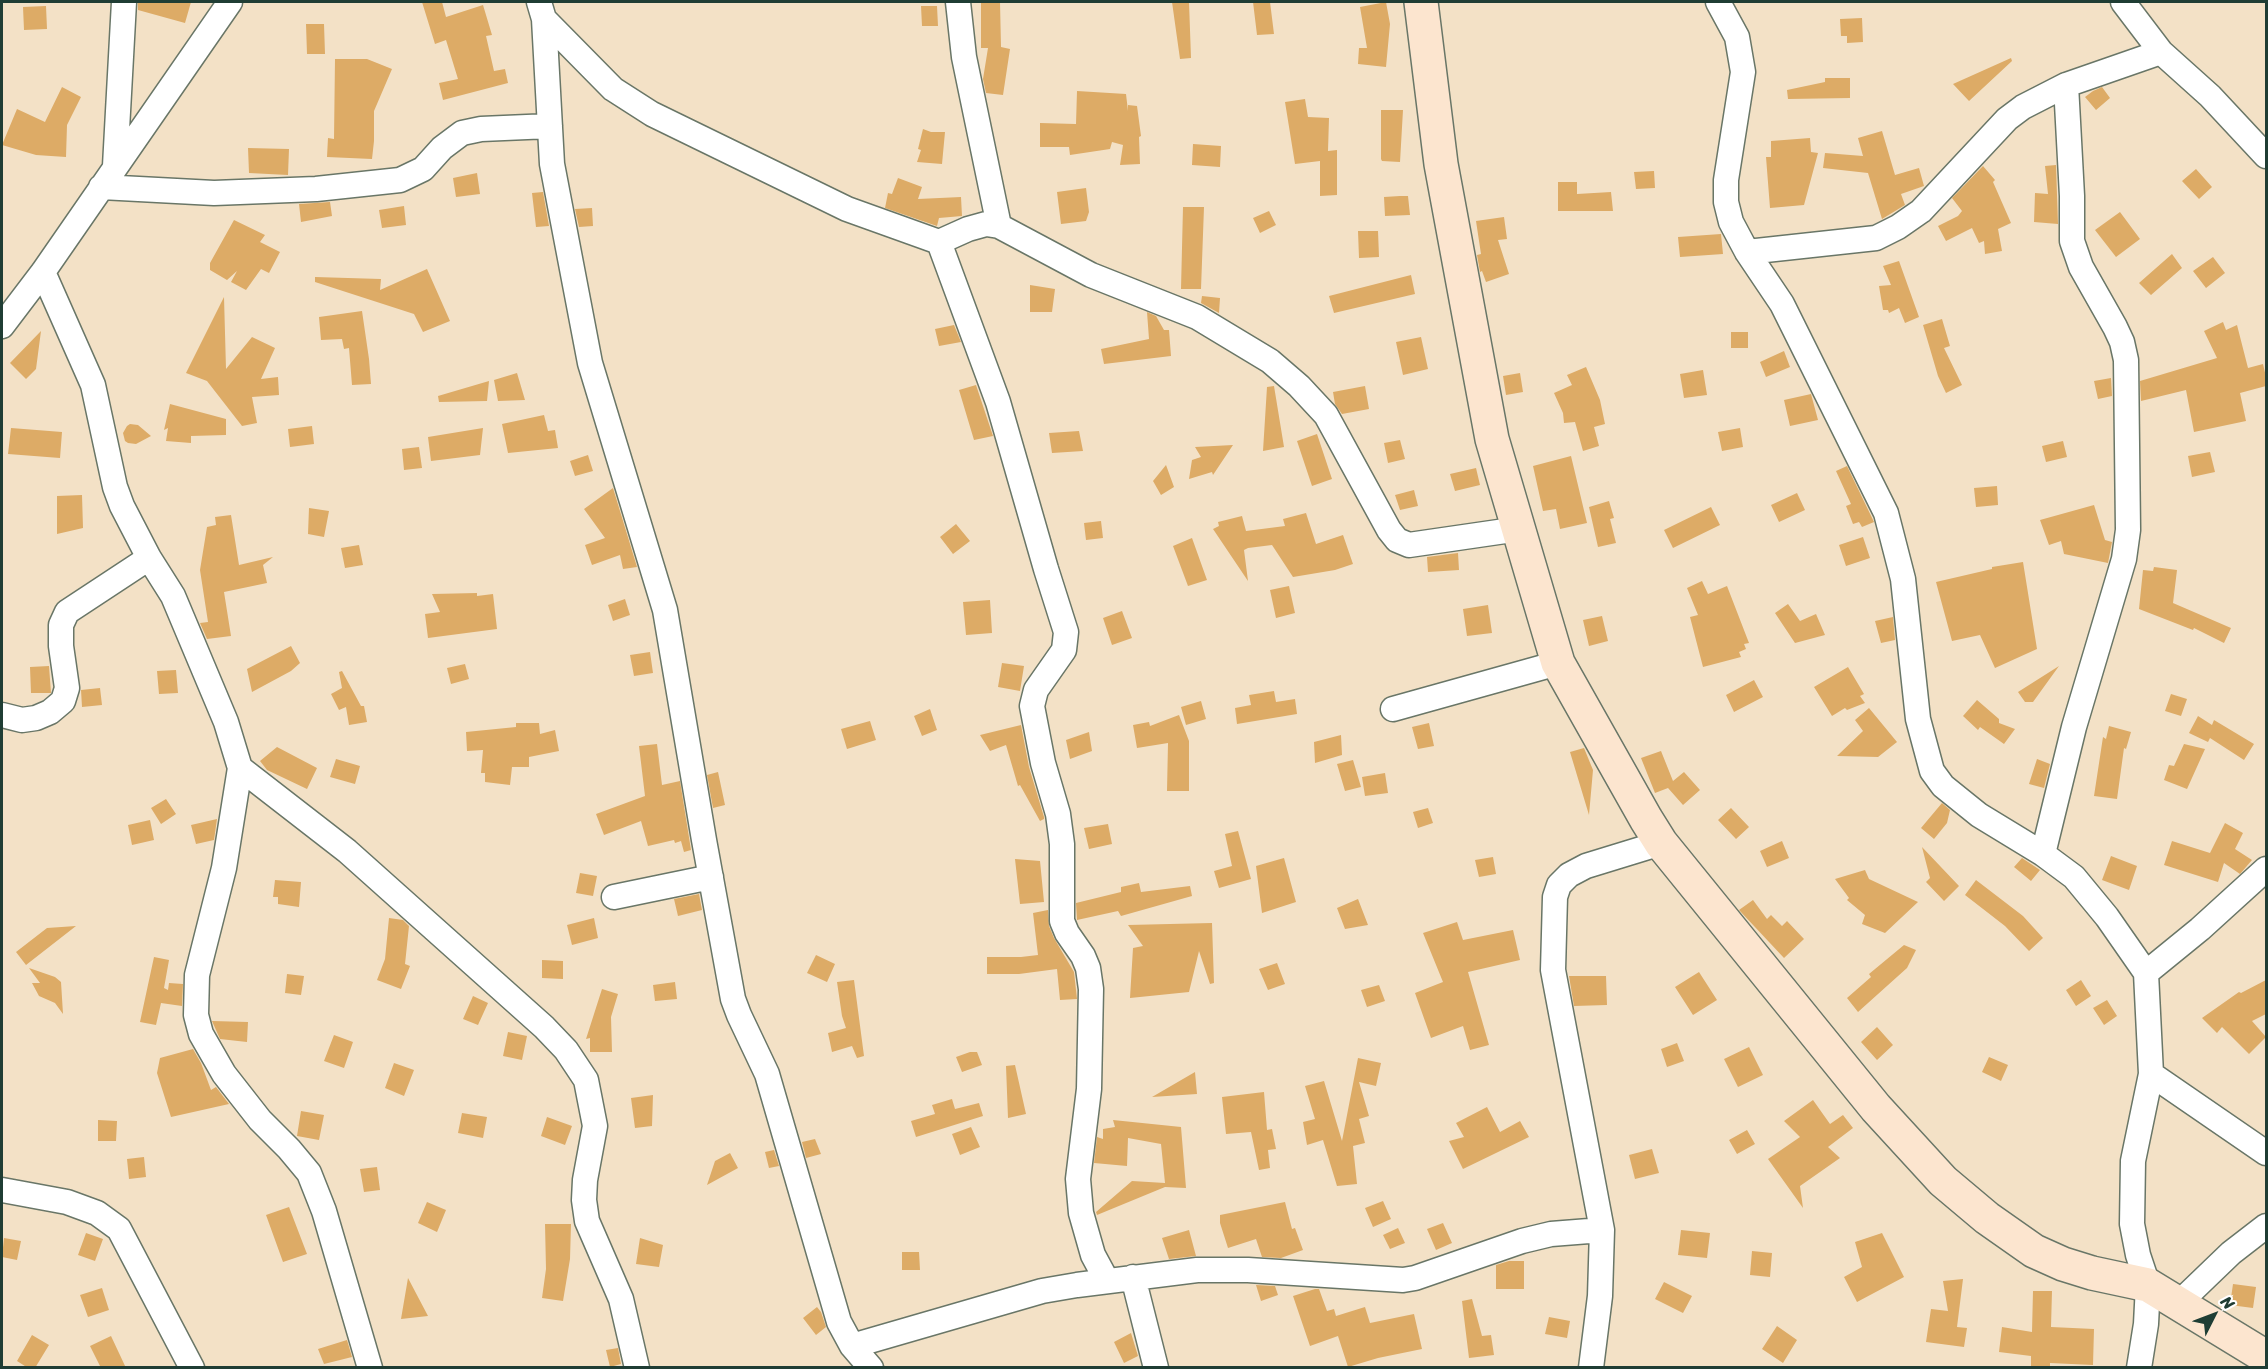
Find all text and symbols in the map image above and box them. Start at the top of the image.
north arrow [2184,1285,2244,1345]
text: N [2213,1289,2242,1316]

